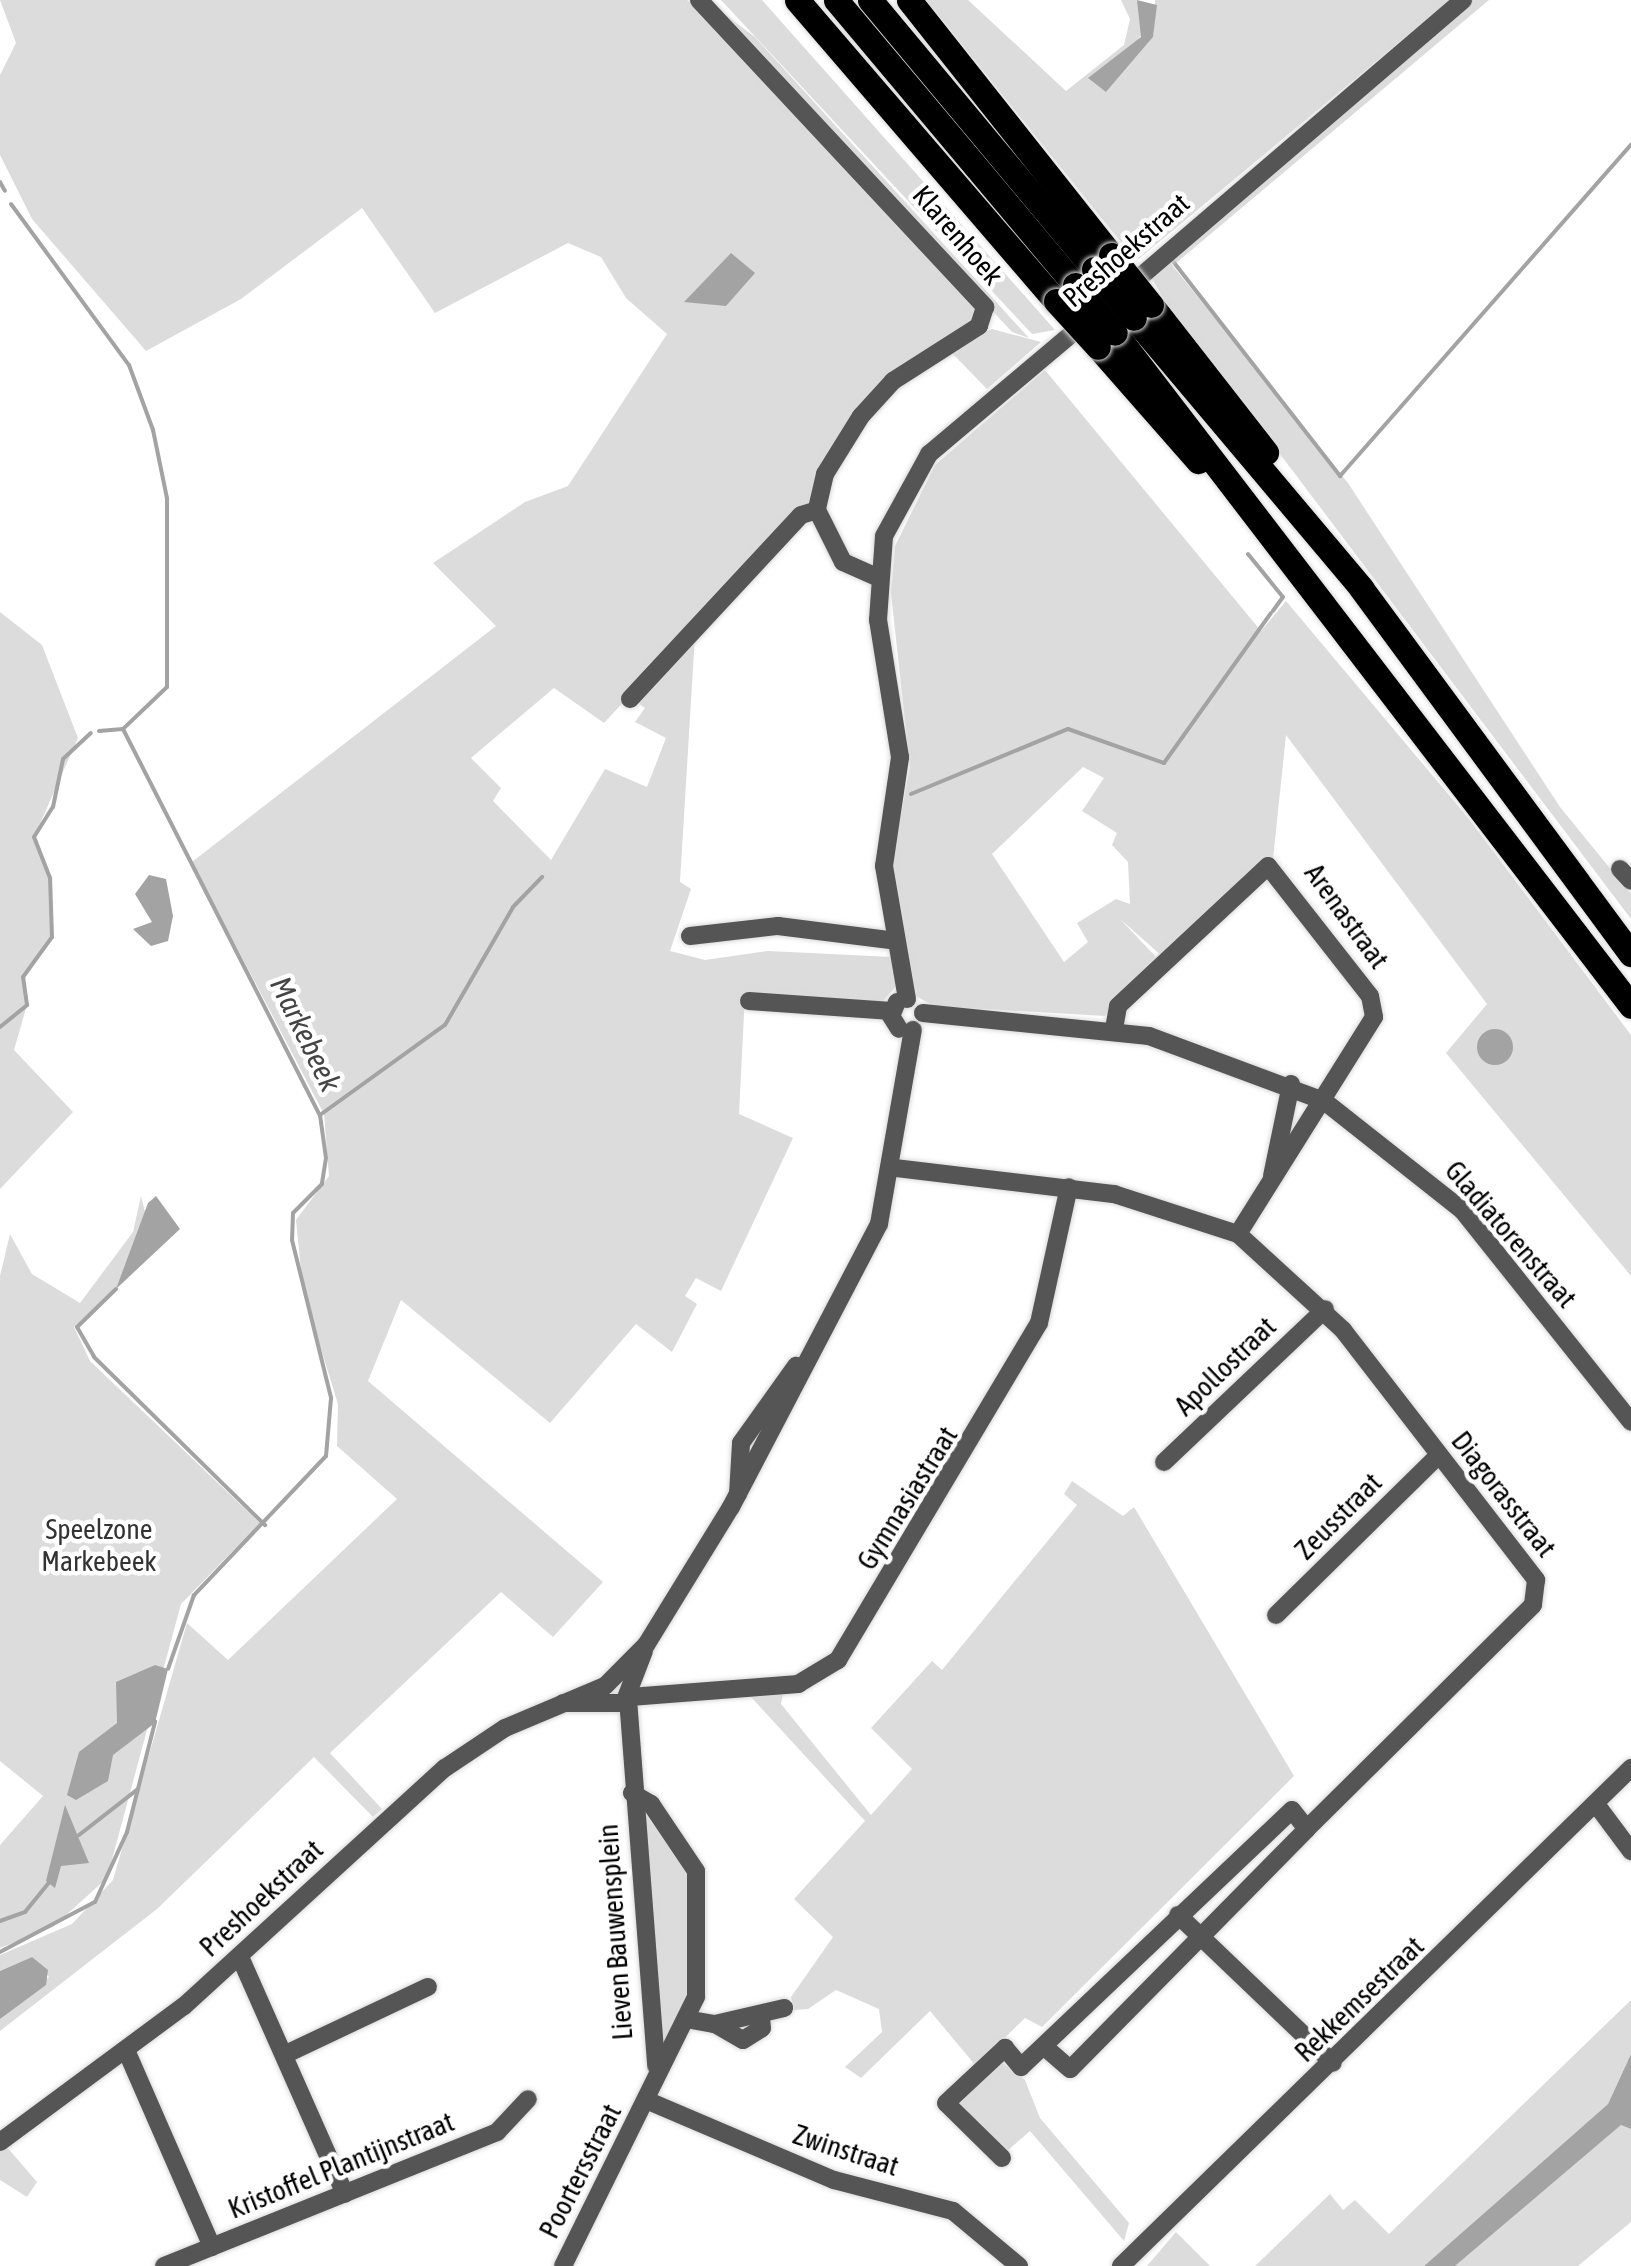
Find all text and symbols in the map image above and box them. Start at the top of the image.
street label: Klarenhoek [906,179,1010,291]
street label: Preshoekstraat [1056,186,1196,314]
street label: Arenastraat [1298,857,1396,975]
water label: Markebeek [263,971,349,1097]
street label: Gladiatorenstraat [1438,1154,1584,1314]
street label: Apollostraat [1167,1310,1283,1422]
street label: Gymnasiastraat [850,1420,964,1576]
street label: Diagorasstraat [1445,1425,1563,1563]
street label: Zeusstraat [1288,1466,1388,1566]
park label: Speelzone Markebeek [41,1512,157,1578]
street label: Lieven Bauwensplein [591,1823,639,2041]
street label: Preshoekstraat [192,1832,330,1964]
street label: Rekkemsestraat [1288,1929,1430,2069]
street label: Poortersstraat [532,2098,628,2244]
street label: Kristoffel Plantijnstraat [223,2104,459,2226]
street label: Zwinstraat [789,2117,903,2183]

